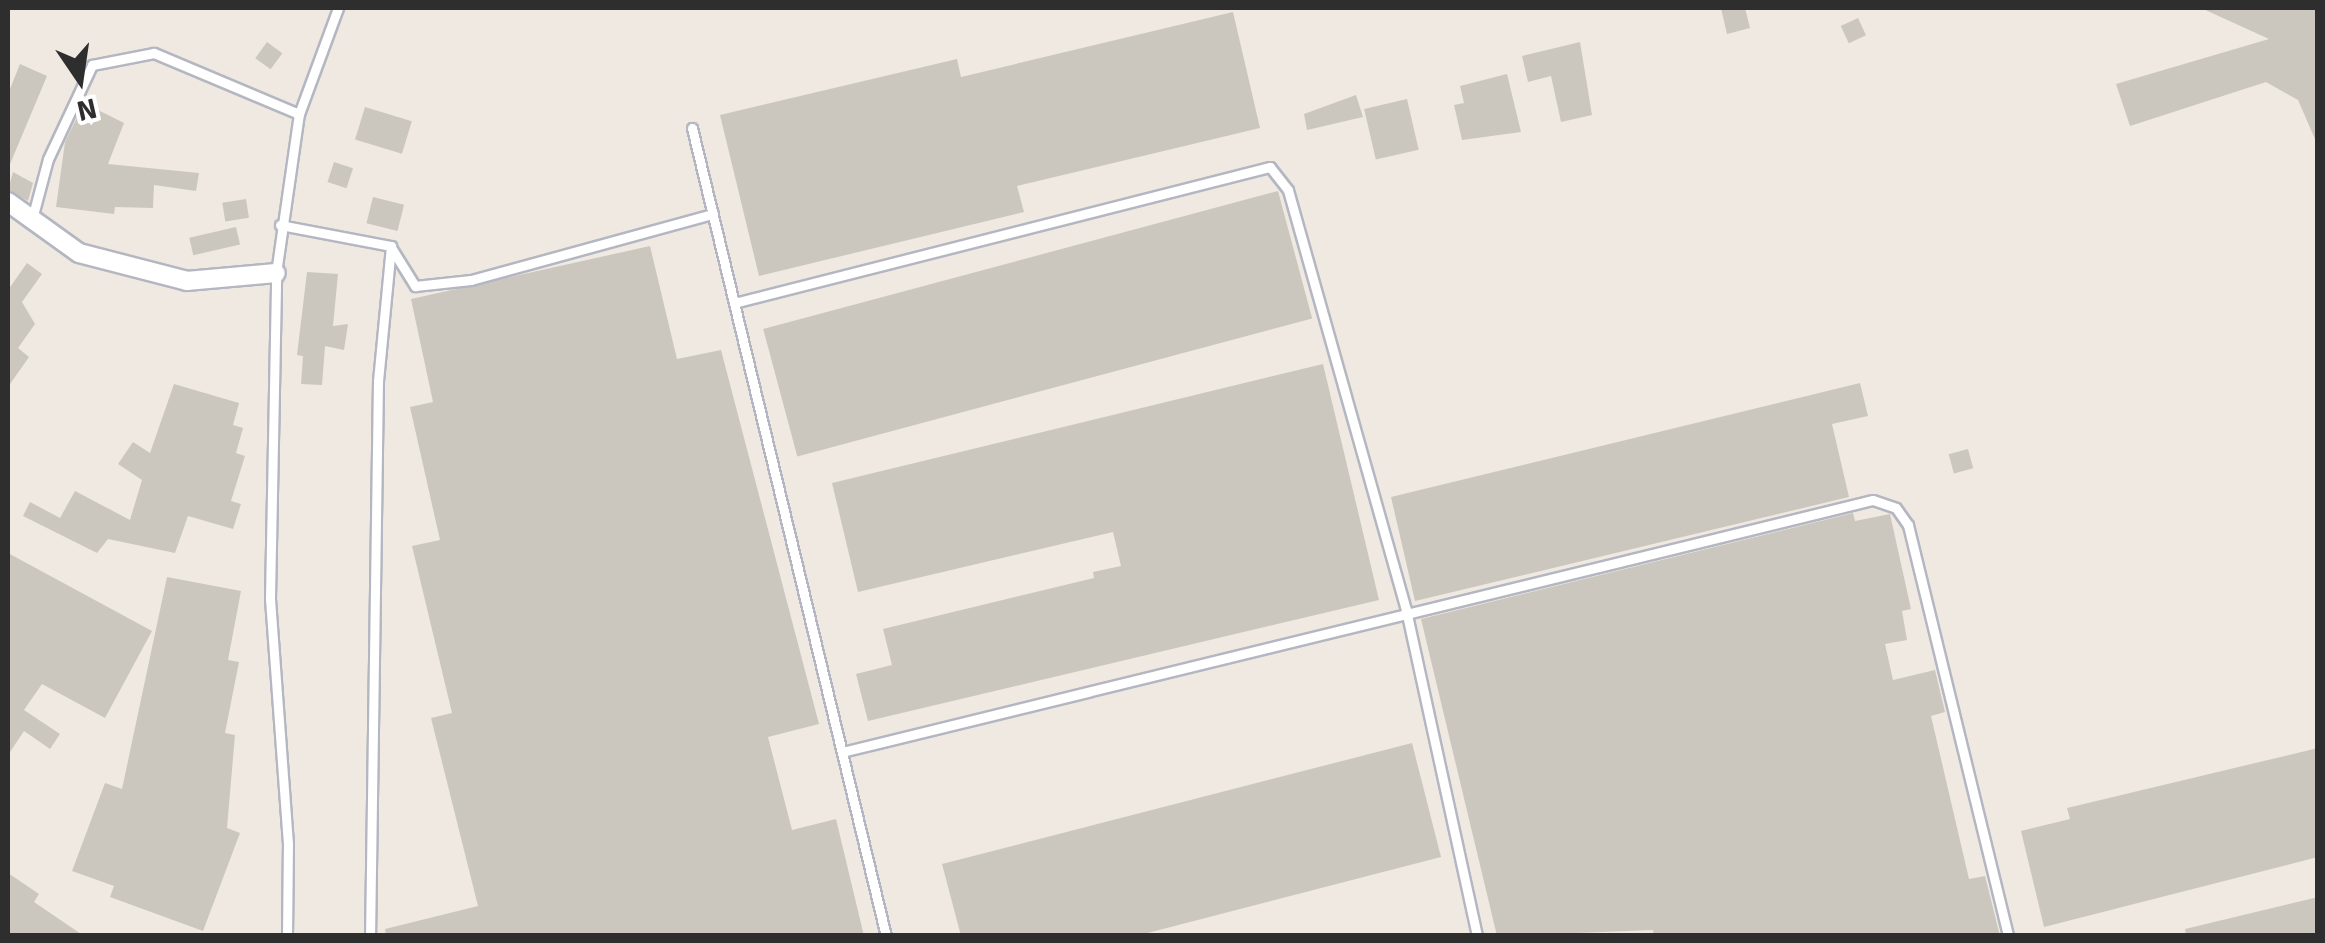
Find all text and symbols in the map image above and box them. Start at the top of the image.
north arrow [30,30,130,130]
text: N [73,90,100,128]

